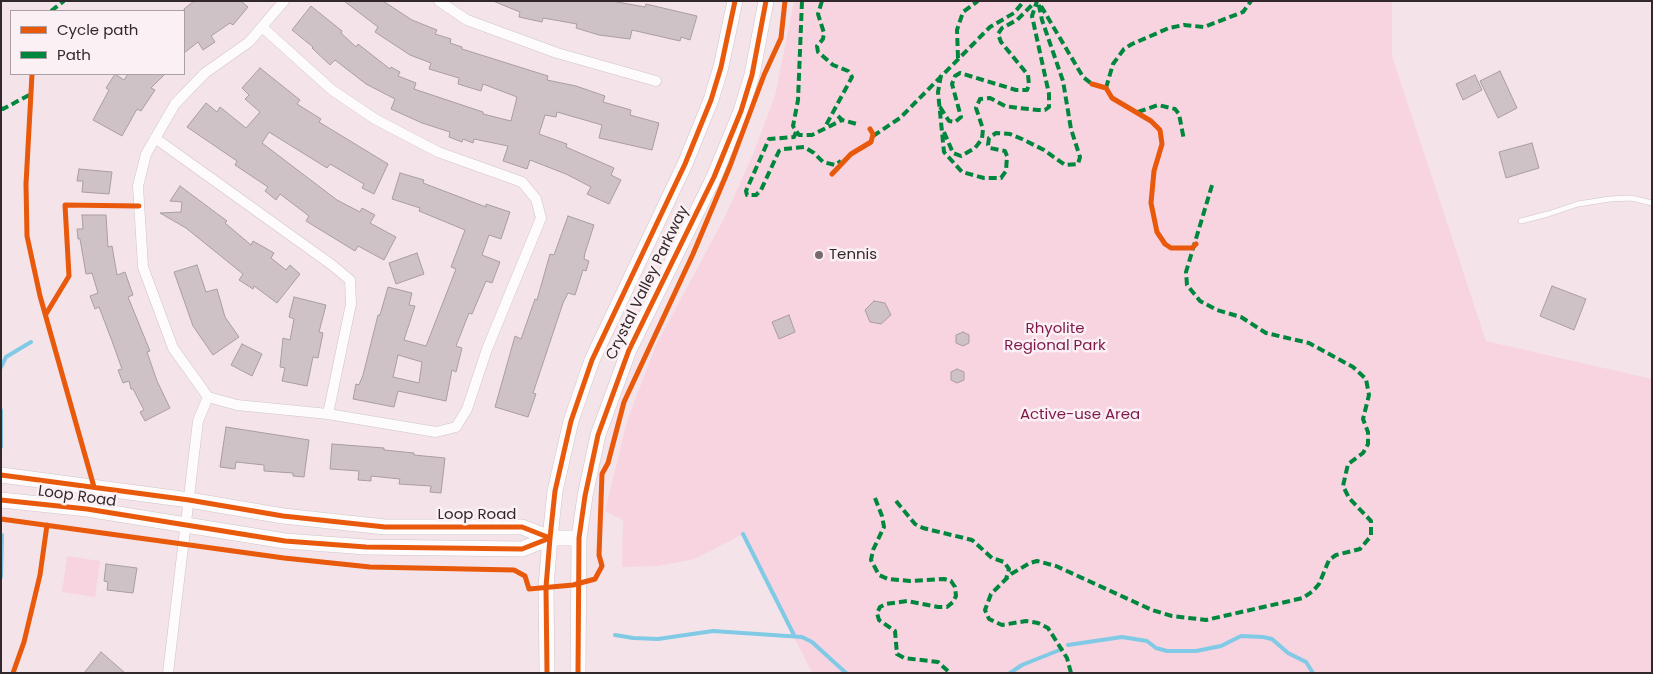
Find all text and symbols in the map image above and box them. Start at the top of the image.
legend [10,10,185,75]
text: Cycle path [57,19,138,40]
text: Path [57,44,91,65]
street label: Crystal Valley Parkway [603,203,693,363]
place label: Tennis [829,246,877,264]
marker: Tennis [813,249,825,261]
park label: Rhyolite Regional Park [1004,320,1106,355]
park label: Active-use Area [1020,406,1140,424]
street label: Loop Road [37,483,117,511]
street label: Loop Road [438,506,516,524]

